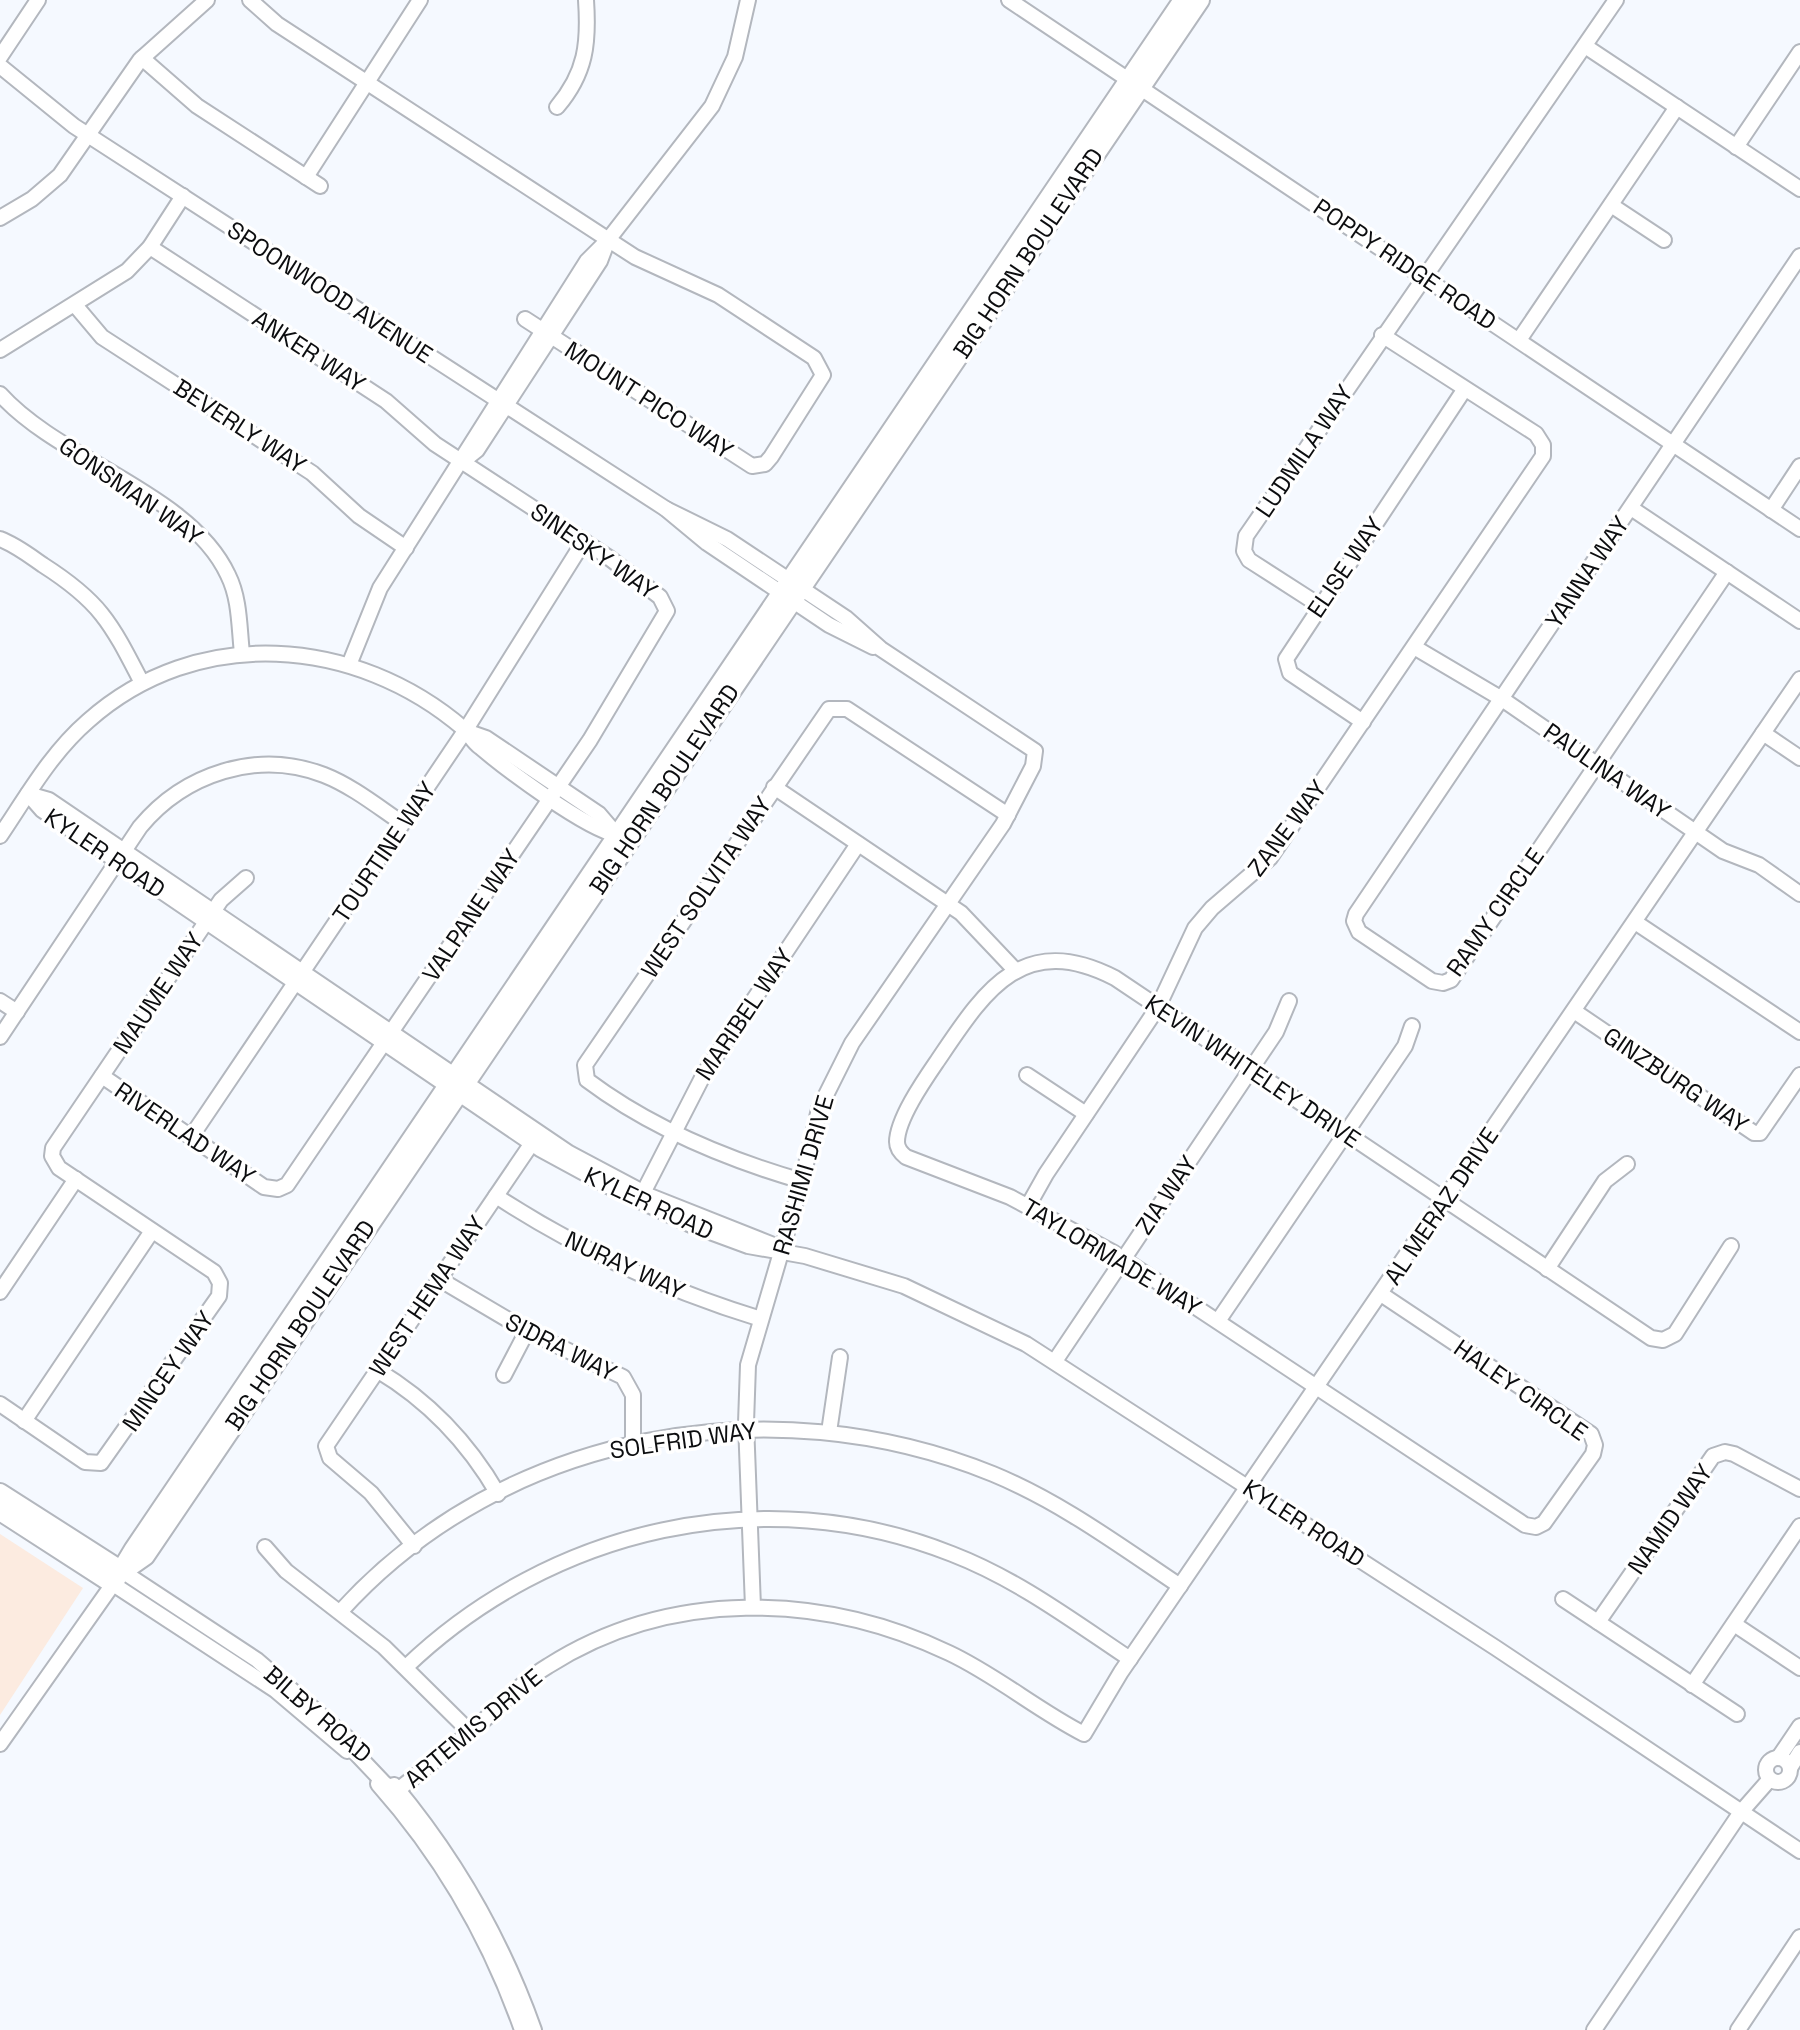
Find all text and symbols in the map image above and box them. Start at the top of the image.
street label: BIG HORN BOULEVARD [946,142,1110,364]
street label: POPPY RIDGE ROAD [1308,191,1502,337]
street label: SPOONWOOD AVENUE [221,214,439,370]
street label: ANKER WAY [247,303,372,399]
street label: MOUNT PICO WAY [559,334,739,466]
street label: BEVERLY WAY [168,372,312,481]
street label: LUDMILA WAY [1248,378,1360,523]
street label: GONSMAN WAY [53,430,209,552]
street label: SINESKY WAY [524,496,664,606]
street label: ELISE WAY [1300,510,1390,623]
street label: YANNA WAY [1538,510,1636,634]
street label: BIG HORN BOULEVARD [582,678,746,900]
street label: PAULINA WAY [1538,716,1677,826]
street label: ZANE WAY [1241,773,1334,882]
street label: TOURTINE WAY [325,775,443,929]
street label: WEST SOLVITA WAY [634,790,778,984]
street label: KYLER ROAD [39,801,171,905]
street label: VALPANE WAY [415,842,527,987]
street label: RAMY CIRCLE [1439,842,1551,982]
street label: MAUME WAY [106,926,210,1060]
street label: MARIBEL WAY [688,942,800,1086]
street label: KEVIN WHITELEY DRIVE [1139,987,1367,1155]
street label: GINZBURG WAY [1597,1020,1755,1140]
street label: RIVERLAD WAY [109,1075,262,1192]
street label: RASHIMI DRIVE [765,1092,841,1258]
street label: AL MERAZ DRIVE [1377,1121,1505,1291]
street label: ZIA WAY [1128,1149,1204,1240]
street label: KYLER ROAD [579,1160,719,1246]
street label: TAYLORMADE WAY [1017,1191,1208,1323]
street label: WEST HEMA WAY [362,1209,492,1382]
street label: BIG HORN BOULEVARD [218,1214,382,1436]
street label: NURAY WAY [560,1224,690,1306]
street label: MINCEY WAY [115,1304,221,1437]
street label: SIDRA WAY [500,1306,622,1388]
street label: HALEY CIRCLE [1448,1332,1594,1448]
street label: SOLFRID WAY [608,1414,759,1466]
street label: NAMID WAY [1621,1457,1720,1580]
street label: KYLER ROAD [1237,1472,1371,1574]
street label: BILBY ROAD [258,1659,378,1769]
street label: ARTEMIS DRIVE [398,1661,548,1795]

